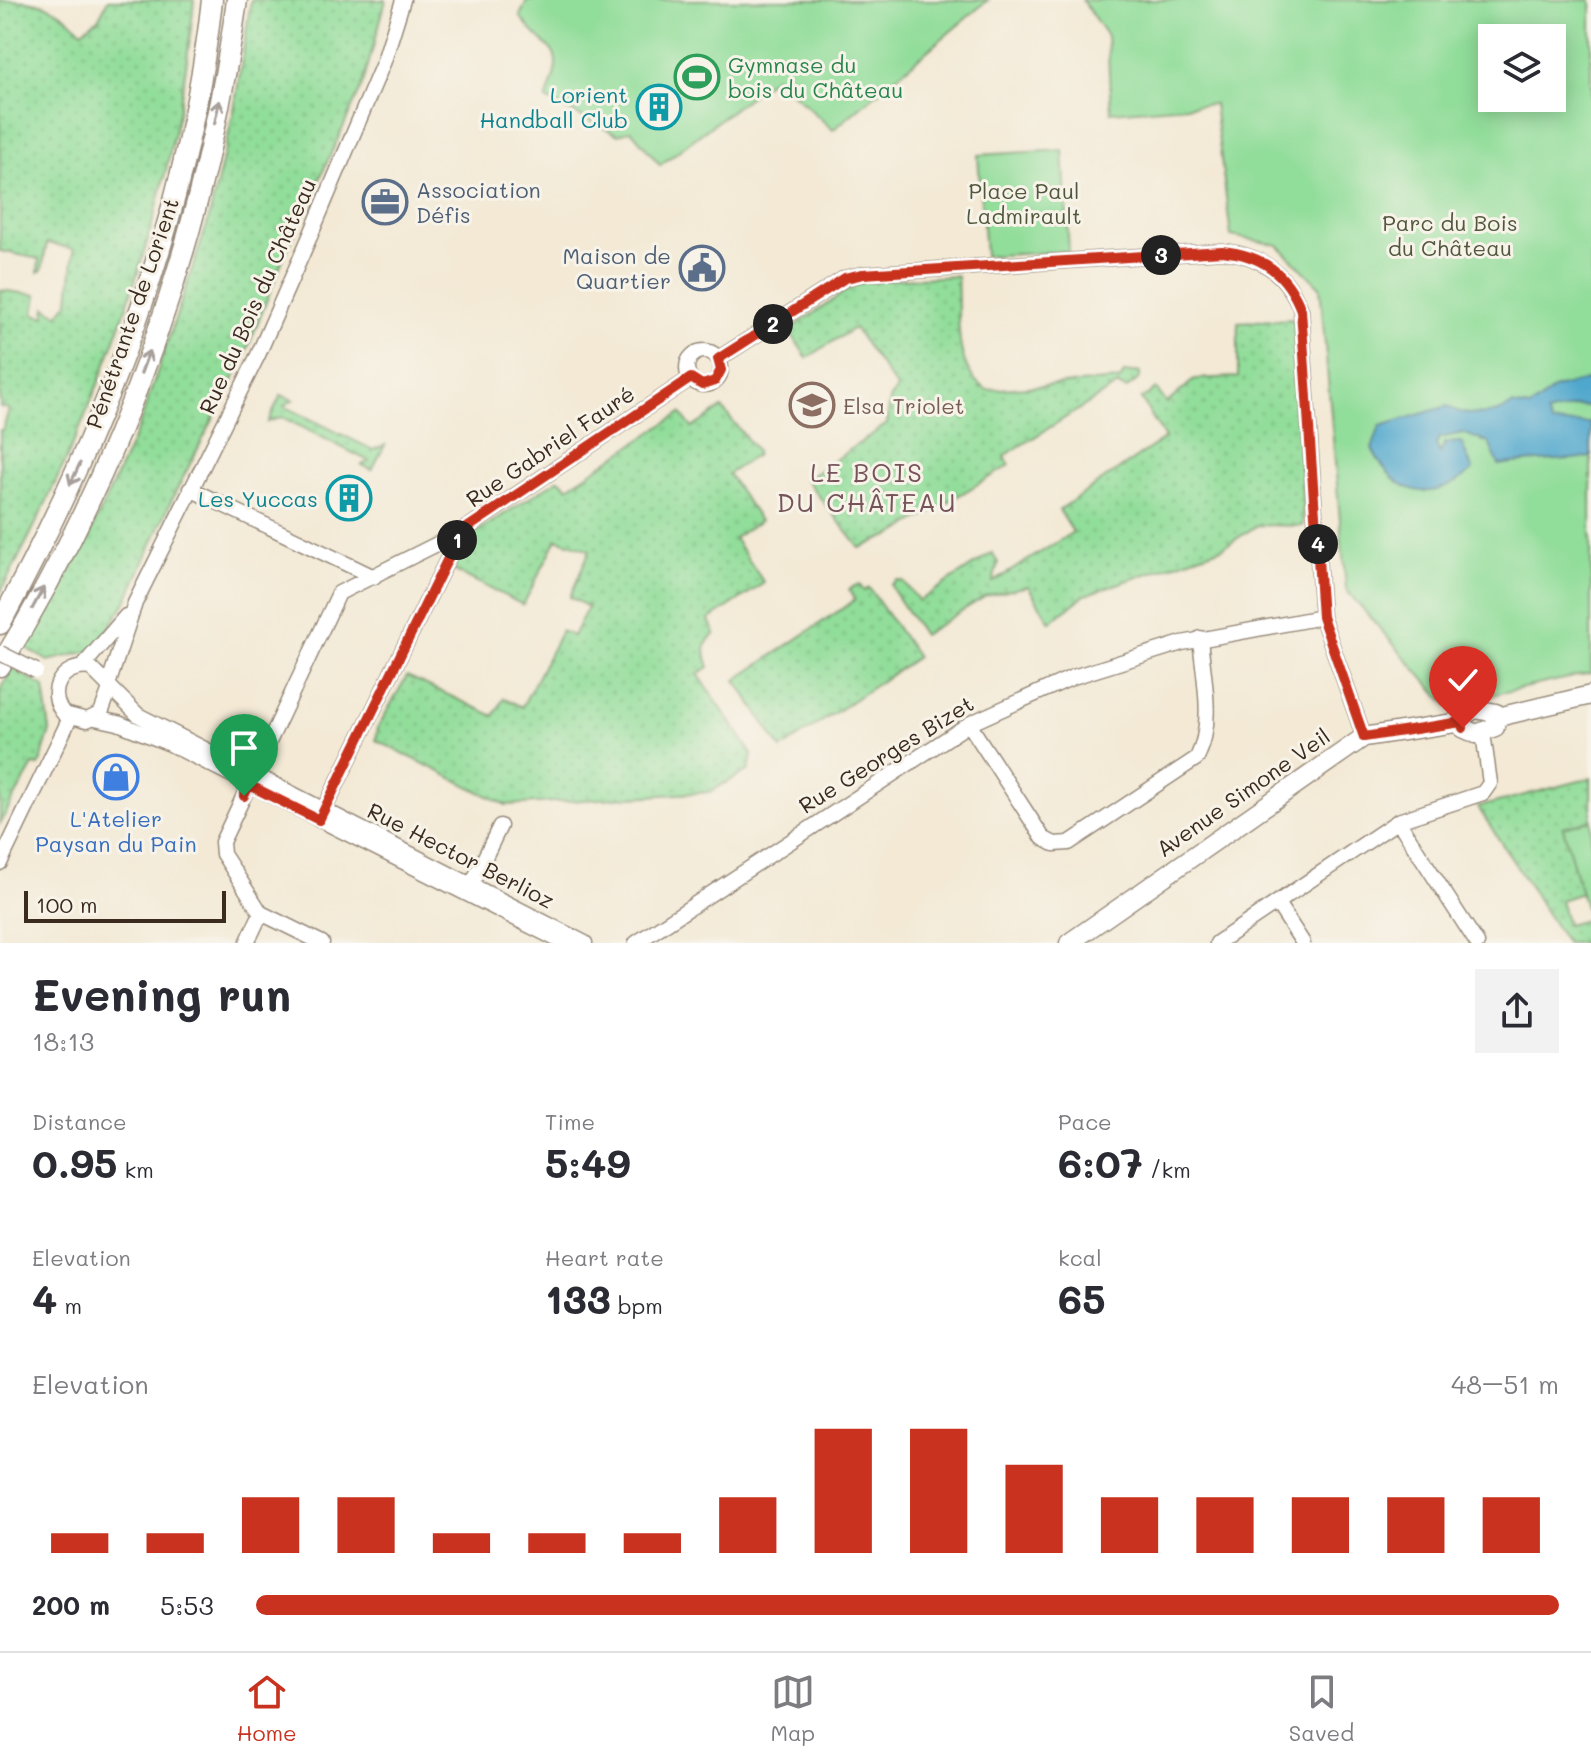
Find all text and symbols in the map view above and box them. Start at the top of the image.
map controls [1478,24,1566,112]
button: layers [1478,24,1566,112]
place label: Gymnase du bois du Château [728,50,903,104]
sports icon: Gymnase du bois du Château [673,53,721,101]
place label: Lorient Handball Club [479,80,628,134]
building icon: Lorient Handball Club [635,83,683,131]
one-way arrow [210,100,225,125]
street label: Rue du Bois du Château [192,174,322,418]
place label: Association Défis [416,175,541,229]
park label: Place Paul Ladmirault [966,176,1082,230]
office icon: Association Défis [361,178,409,226]
street label: Pénétrante de Lorient [79,194,185,432]
park label: Parc du Bois du Château [1382,208,1518,262]
pin: 3 [1141,235,1181,275]
text: 3 [1154,240,1168,269]
place label: Maison de Quartier [562,241,671,295]
public building icon: Maison de Quartier [678,244,726,292]
pin: 2 [753,304,793,344]
text: 2 [767,309,779,338]
one-way arrow [139,350,154,375]
street label: Rue Gabriel Fauré [460,379,640,513]
school or university icon: Elsa Triolet [788,381,836,429]
place label: Elsa Triolet [843,391,964,420]
district label: LE BOIS DU CHÂTEAU [777,455,957,519]
one-way arrow [67,461,82,485]
building icon: Les Yuccas [325,474,373,522]
place label: Les Yuccas [198,484,318,513]
pin: 1 [437,520,477,560]
pin: 4 [1298,524,1338,564]
text: 1 [452,525,462,554]
text: 4 [1311,529,1325,558]
one-way arrow [31,587,47,611]
pin [1429,646,1497,728]
icon: check [1441,658,1485,702]
street label: Rue Georges Bizet [793,688,979,820]
pin [210,714,278,796]
street label: Avenue Simone Veil [1150,721,1336,863]
icon: arrive [222,726,266,770]
shop icon: L'Atelier Paysan du Pain [92,753,140,801]
street label: Rue Hector Berlioz [363,795,559,915]
place label: L'Atelier Paysan du Pain [35,804,197,858]
scale bar [24,887,226,923]
text: 100 m [36,890,98,919]
text: Evening run [32,965,291,1022]
button: share [1475,969,1559,1053]
text: 18:13 [32,1024,94,1058]
text: Distance [32,1107,127,1136]
text: Time [545,1107,595,1136]
text: Pace [1058,1107,1112,1136]
text: 0.95 [32,1136,117,1188]
text: 5:49 [545,1136,630,1188]
text: 6:07 [1058,1136,1143,1188]
text: km [117,1155,154,1184]
text: /km [1143,1155,1191,1184]
text: Elevation [32,1243,131,1272]
text: Heart rate [545,1243,664,1272]
text: kcal [1058,1243,1102,1272]
text: 4 [32,1272,57,1324]
text: 133 [545,1272,611,1324]
text: 65 [1058,1272,1106,1324]
text: m [57,1291,82,1320]
text: bpm [611,1291,663,1320]
text: Elevation [32,1367,149,1401]
text: 48–51 m [1451,1367,1559,1401]
text: 200 m [32,1588,110,1622]
text: 5:53 [160,1588,214,1622]
tab: Home [237,1670,297,1747]
tab: Map [770,1670,815,1747]
tab: Saved [1289,1670,1354,1747]

